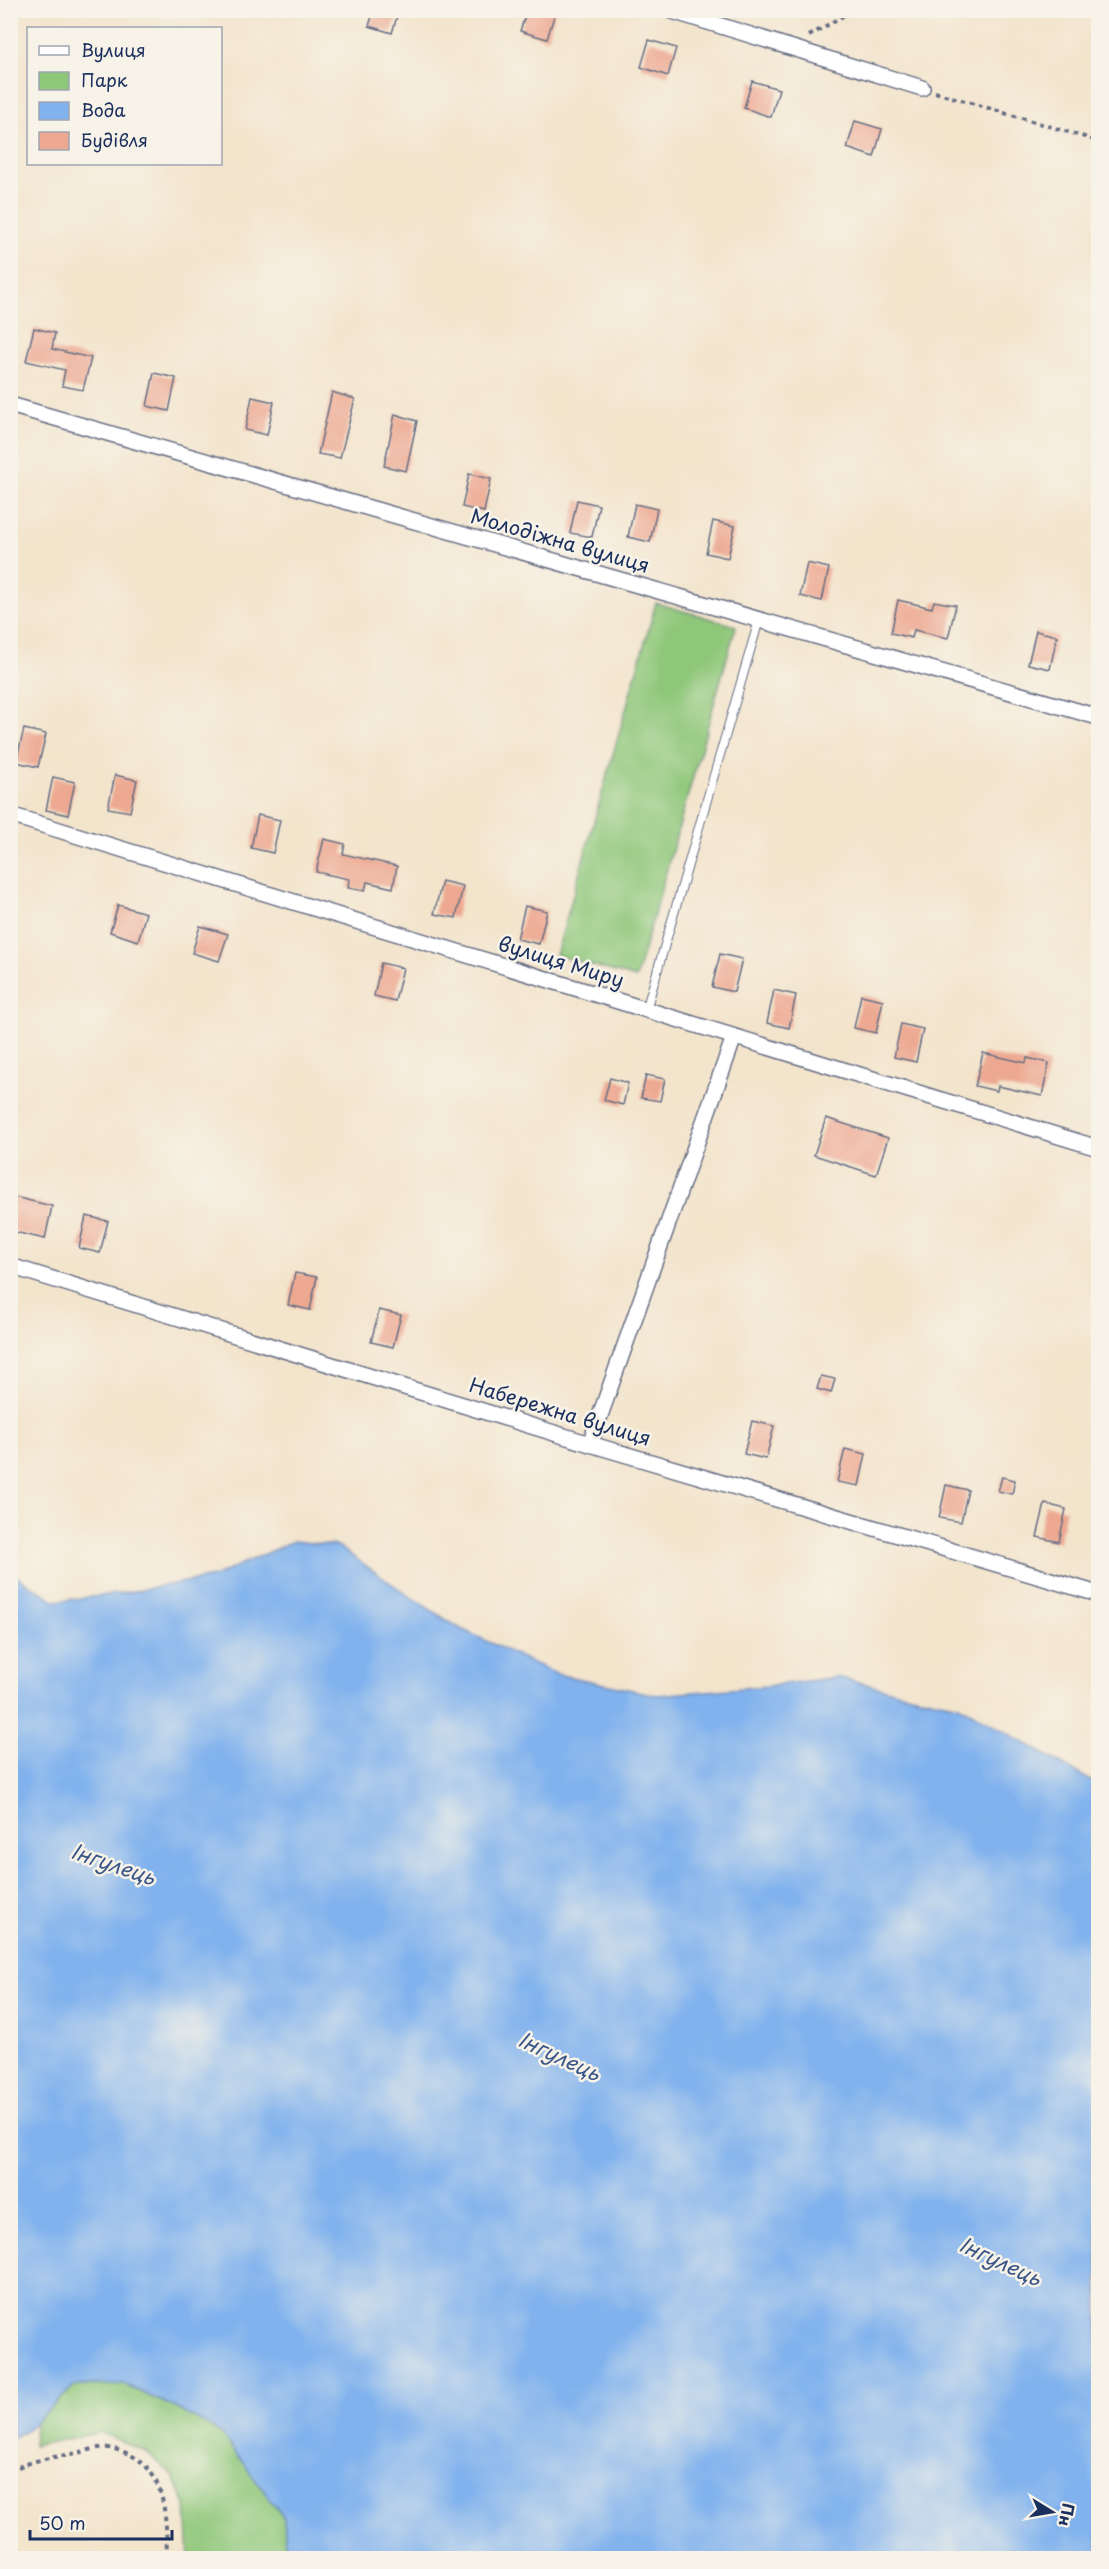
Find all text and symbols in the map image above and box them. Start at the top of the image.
legend [27,27,222,165]
text: Вулиця [81,36,146,63]
text: Парк [81,66,128,93]
text: Вода [81,96,126,123]
text: Будівля [81,126,148,153]
street label: Молодіжна вулиця [467,500,653,580]
street label: вулиця Миру [495,928,628,994]
street label: Набережна вулиця [466,1369,655,1453]
water label: Інгулець [67,1834,161,1893]
water label: Інгулець [514,2022,607,2089]
water label: Інгулець [955,2227,1048,2294]
north arrow [1022,2482,1082,2542]
text: Пн [1054,2501,1082,2529]
scale bar [30,2503,172,2541]
text: 50 m [39,2509,86,2536]

